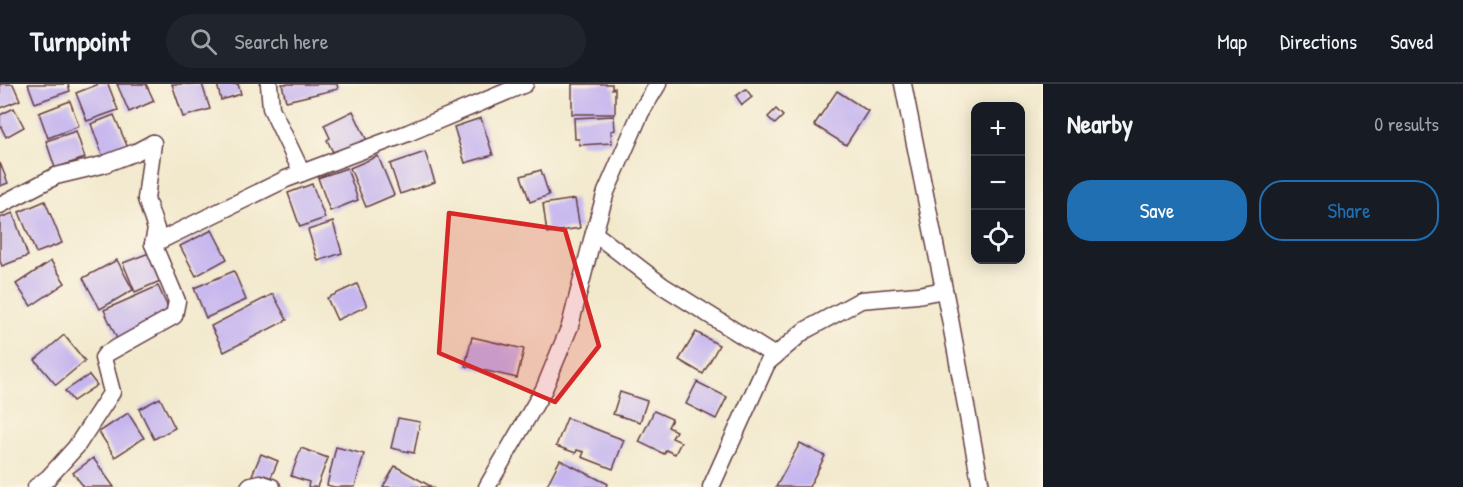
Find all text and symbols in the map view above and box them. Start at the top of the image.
search box [166,14,586,68]
text: Turnpoint [30,22,130,60]
icon: search [187,25,220,58]
text: Search here [235,26,329,56]
text: Map [1217,27,1247,56]
text: Directions [1280,27,1357,56]
text: Saved [1390,27,1433,56]
map controls [971,102,1025,264]
button: + [971,102,1025,156]
text: Nearby [1067,106,1133,141]
text: 0 results [1374,110,1439,137]
button: − [971,156,1025,210]
button: Save [1067,180,1247,241]
button: Share [1259,180,1439,241]
button: locate [971,210,1025,264]

